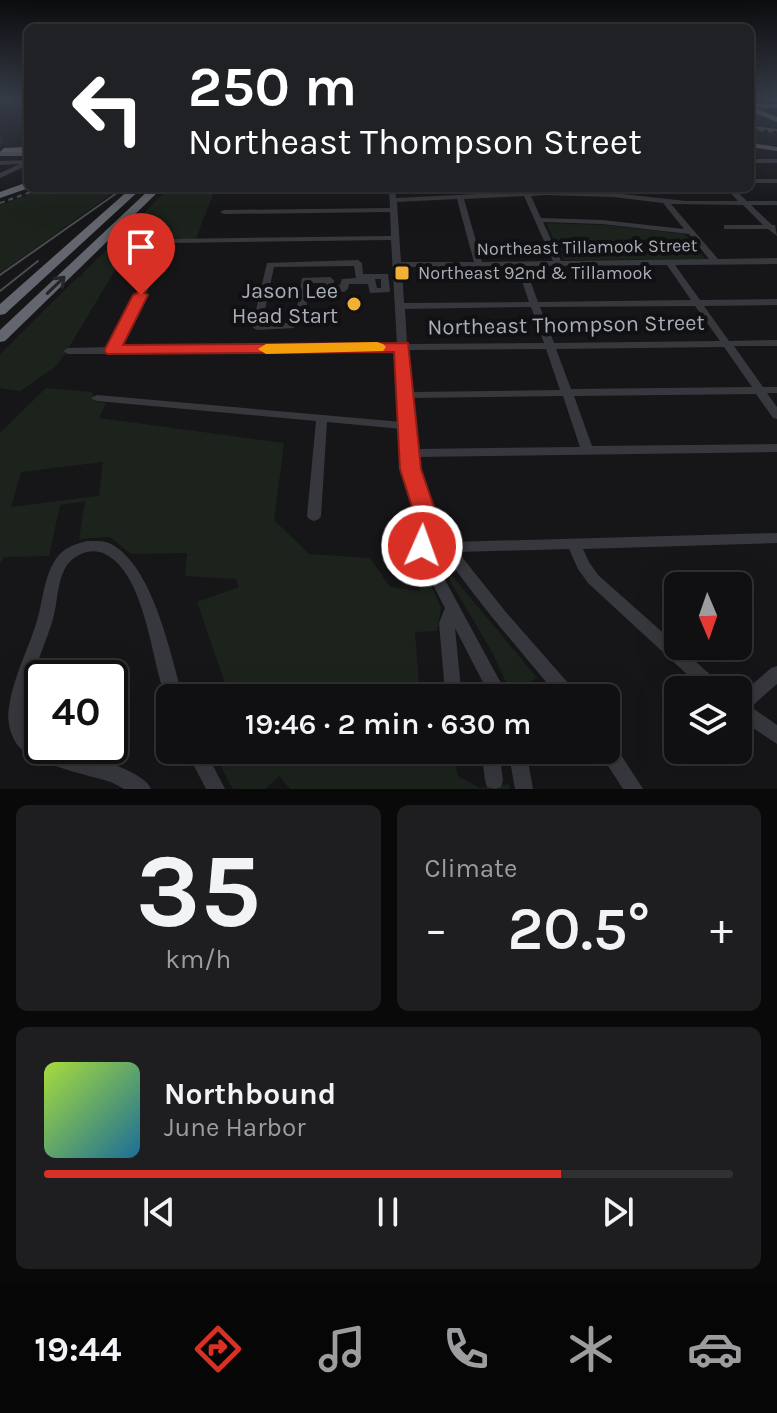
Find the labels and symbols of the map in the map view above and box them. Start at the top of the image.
pin [107,213,175,295]
street label: Northeast Tillamook Street [476,234,698,260]
place label: Northeast 92nd & Tillamook [418,262,652,284]
marker: Northeast 92nd & Tillamook [393,264,411,282]
one-way arrow [46,275,66,294]
place label: Jason Lee Head Start [232,278,338,329]
marker: Jason Lee Head Start [345,295,363,313]
street label: Northeast Thompson Street [427,310,705,340]
position arrow [380,504,464,588]
north arrow [664,572,752,660]
speed limit sign: 40 [24,660,128,764]

